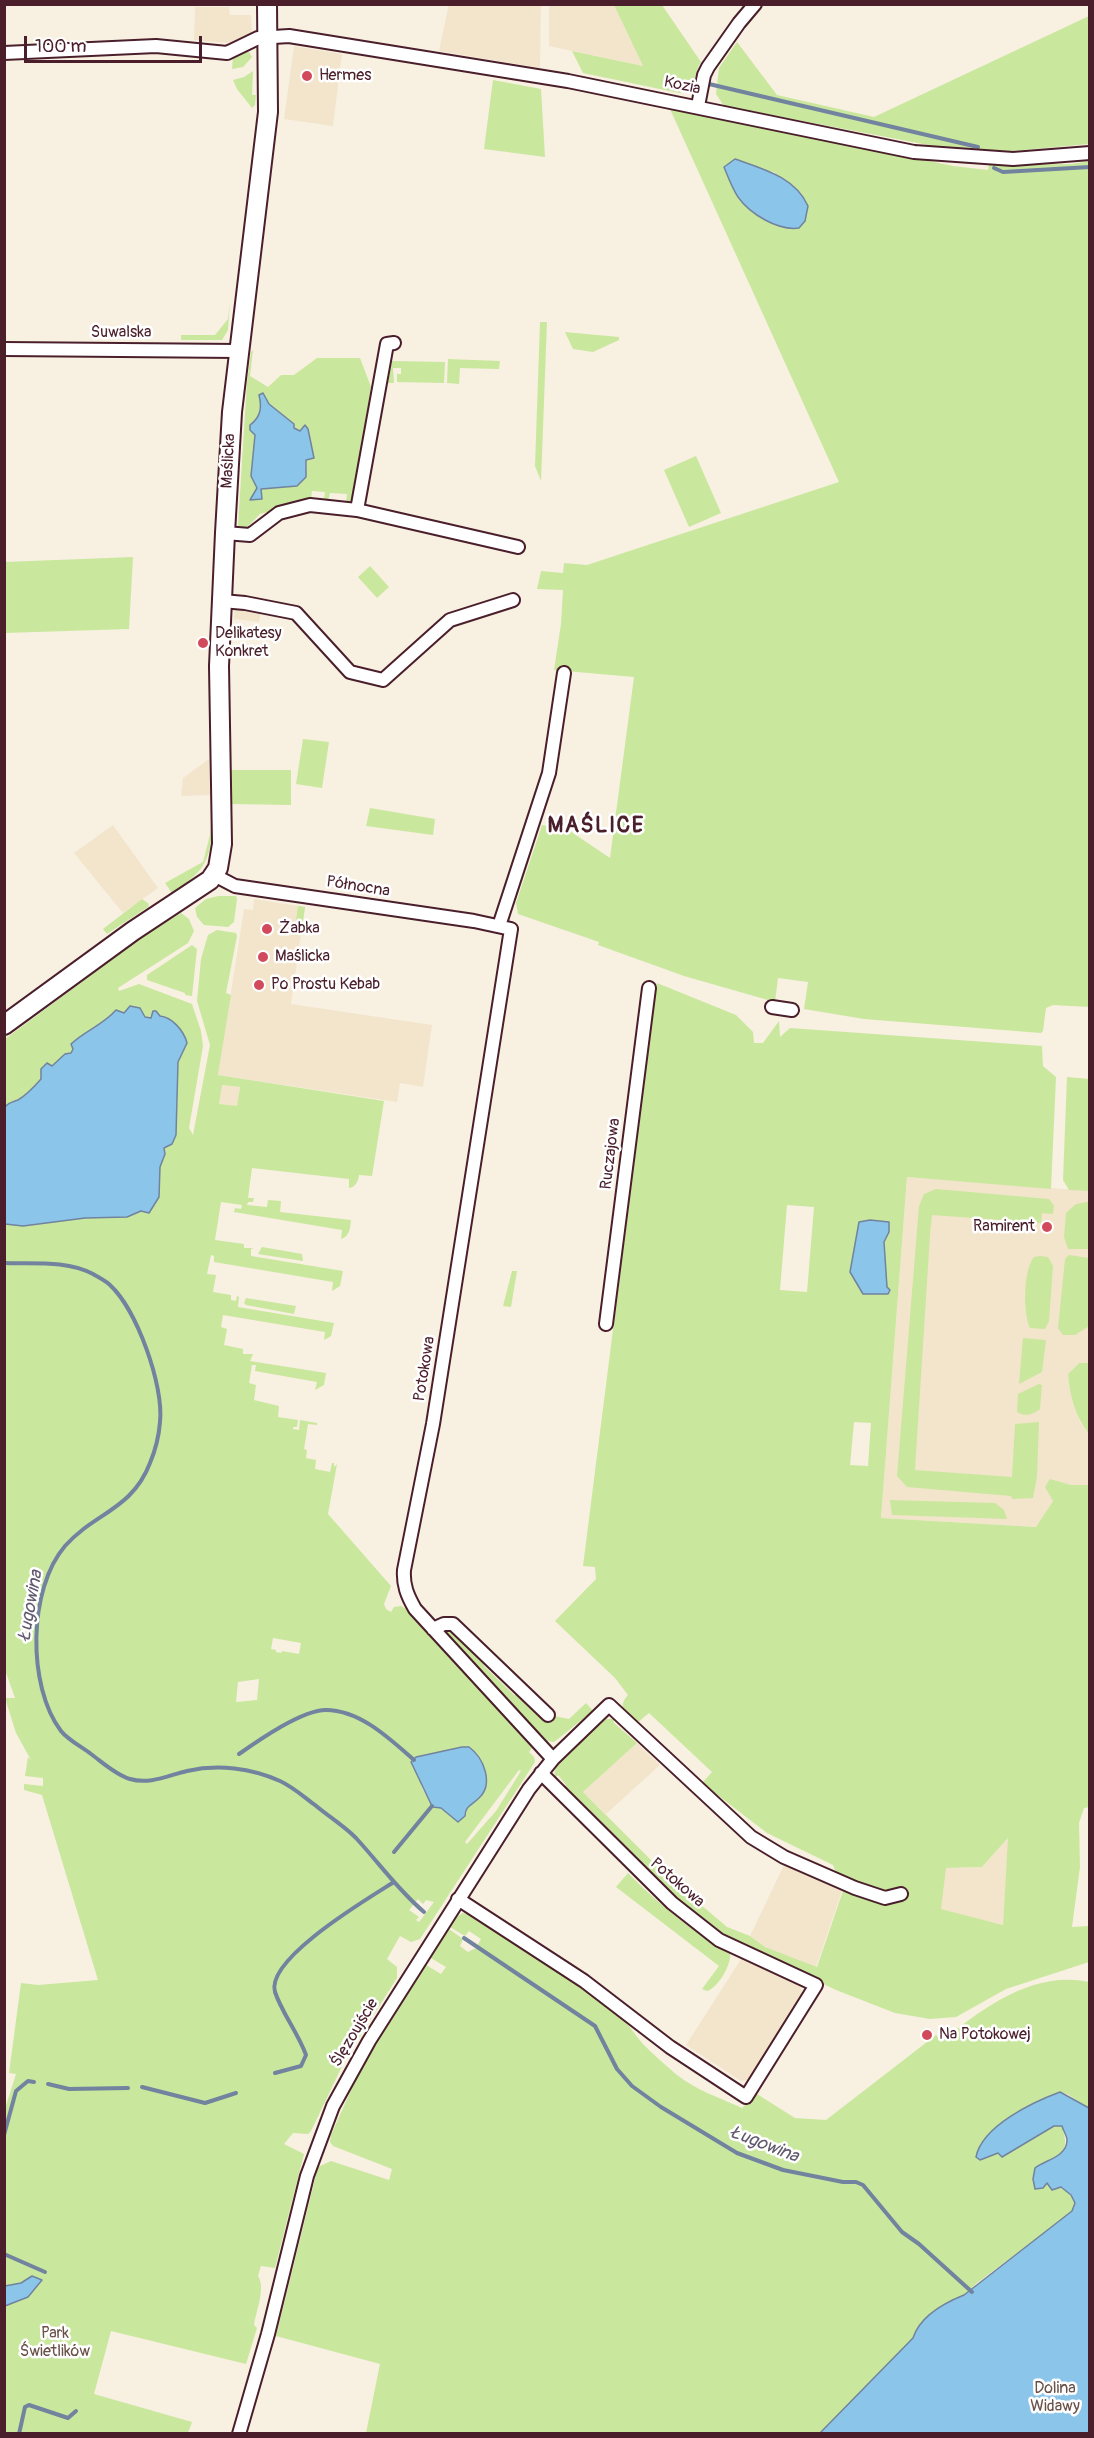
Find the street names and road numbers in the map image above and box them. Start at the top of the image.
street label: Kozia [662,73,702,99]
street label: Suwalska [91,323,151,343]
street label: Maślicka [218,433,240,489]
street label: Północna [325,873,391,901]
street label: Ruczajowa [597,1117,625,1191]
street label: Potokowa [410,1335,440,1403]
street label: Potokowa [646,1854,708,1912]
street label: Ślęzoujście [327,1995,383,2071]

